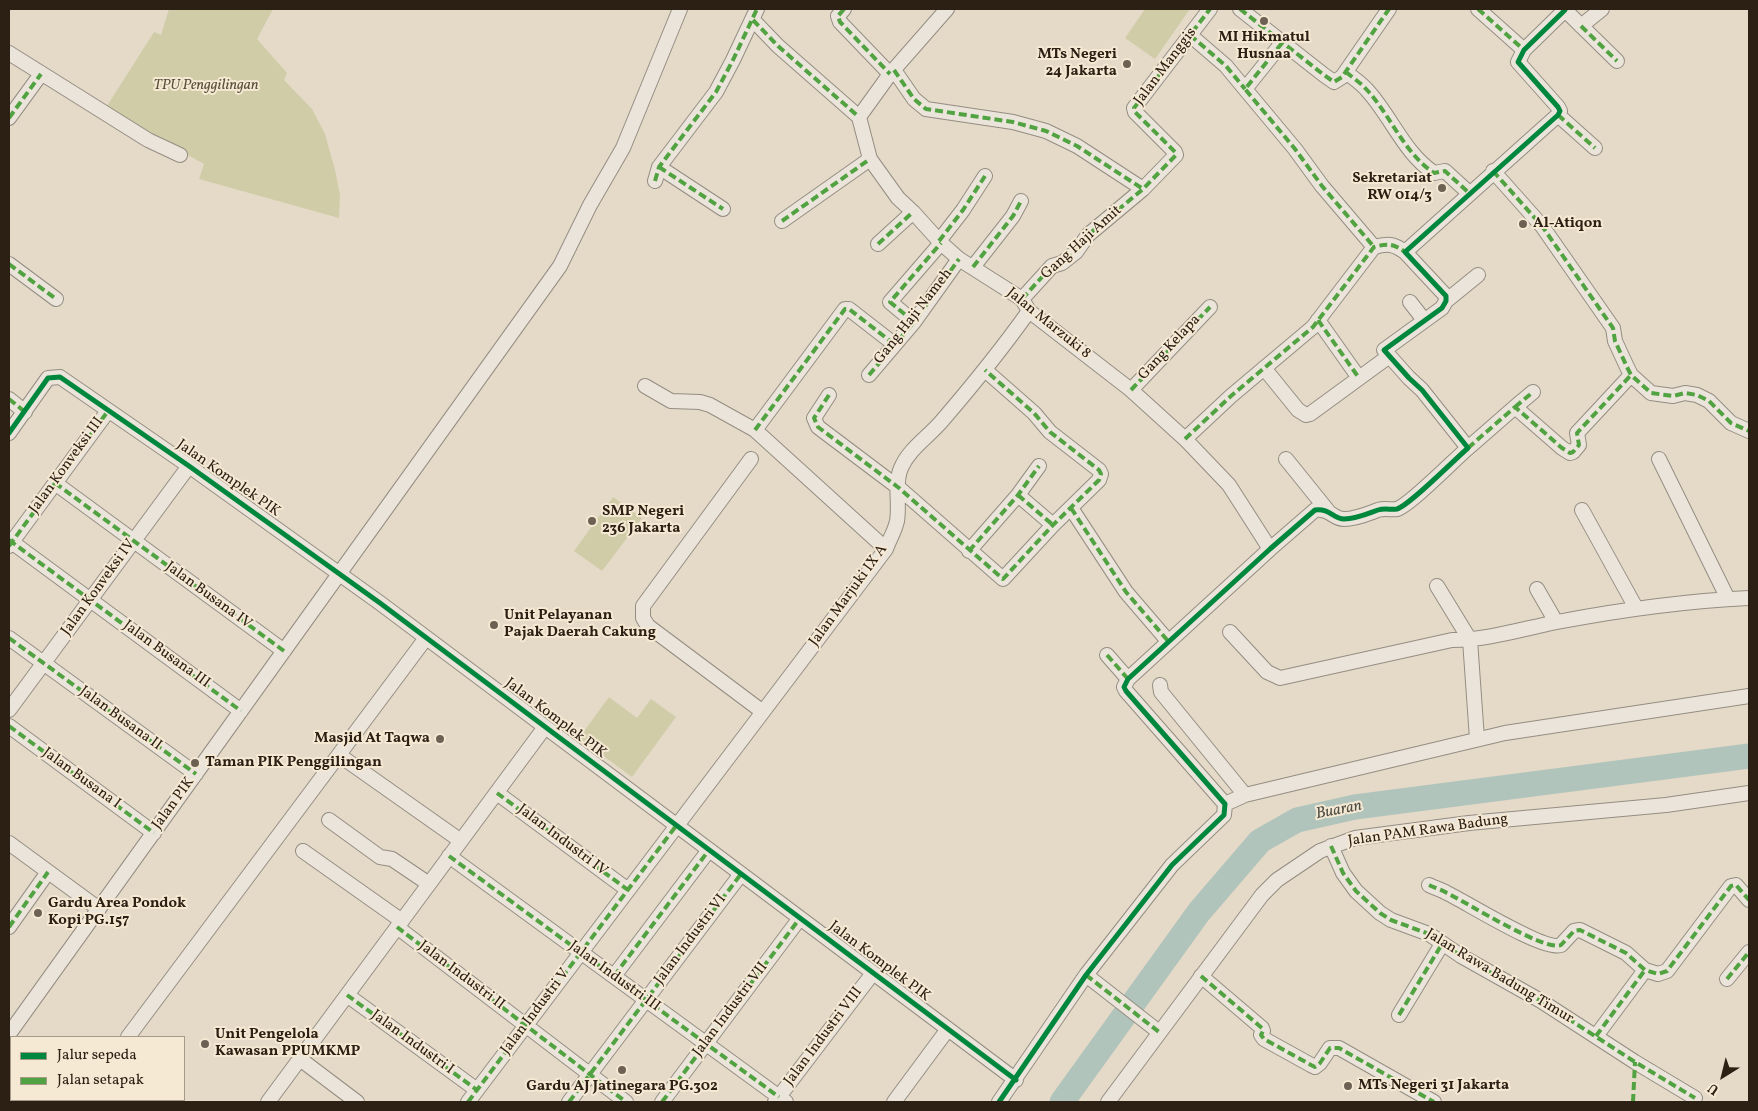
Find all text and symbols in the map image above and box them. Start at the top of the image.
marker: MI Hikmatul Husnaa [1258,15,1270,27]
street label: Jalan Manggis [1131,24,1201,110]
place label: MI Hikmatul Husnaa [1218,29,1310,64]
place label: MTs Negeri 24 Jakarta [1037,46,1117,81]
marker: MTs Negeri 24 Jakarta [1121,58,1133,70]
park label: TPU Penggilingan [154,77,258,95]
place label: Sekretariat RW 014/3 [1352,170,1432,205]
marker: Sekretariat RW 014/3 [1436,182,1448,194]
street label: Gang Haji Amit [1038,202,1126,284]
place label: Al-Atiqon [1533,215,1602,233]
marker: Al-Atiqon [1517,218,1529,230]
street label: Gang Haji Nameh [871,266,957,368]
street label: Jalan Marzuki 8 [1002,284,1094,364]
street label: Gang Kelapa [1135,312,1205,384]
street label: Jalan Konveksi III [26,414,108,518]
street label: Jalan Komplek PIK [173,436,283,522]
place label: SMP Negeri 236 Jakarta [602,503,684,538]
marker: SMP Negeri 236 Jakarta [586,515,598,527]
street label: Jalan Konveksi IV [58,536,140,640]
street label: Jalan Marjuki IX A [806,542,892,650]
street label: Jalan Busana IV [161,558,255,634]
place label: Unit Pelayanan Pajak Daerah Cakung [504,607,656,642]
street label: Jalan Busana III [119,617,213,693]
marker: Unit Pelayanan Pajak Daerah Cakung [488,619,500,631]
street label: Jalan Komplek PIK [501,675,609,763]
street label: Jalan Busana II [75,683,165,755]
place label: Masjid At Taqwa [314,730,430,748]
marker: Masjid At Taqwa [434,733,446,745]
street label: Jalan Busana I [38,744,124,814]
place label: Taman PIK Penggilingan [205,754,382,772]
marker: Taman PIK Penggilingan [189,757,201,769]
street label: Jalan PIK [149,774,199,834]
water label: Buaran [1314,797,1364,825]
street label: Jalan Industri IV [513,801,611,881]
street label: Jalan PAM Rawa Badung [1347,811,1509,851]
street label: Jalan Industri VI [651,891,731,989]
place label: Gardu Area Pondok Kopi PG.157 [48,895,186,930]
marker: Gardu Area Pondok Kopi PG.157 [32,907,44,919]
street label: Jalan Komplek PIK [825,918,933,1006]
street label: Jalan Rawa Badung Timur [1422,926,1576,1028]
street label: Jalan Industri II [414,938,508,1014]
street label: Jalan Industri III [565,938,663,1016]
street label: Jalan Industri VII [690,959,772,1061]
street label: Jalan Industri V [498,965,574,1059]
street label: Jalan Industri VIII [781,984,867,1090]
street label: Jalan Industri I [367,1007,457,1079]
place label: Unit Pengelola Kawasan PPUMKMP [215,1026,360,1061]
legend [10,1036,185,1101]
marker: Unit Pengelola Kawasan PPUMKMP [199,1038,211,1050]
text: Jalur sepeda [57,1045,137,1066]
north arrow [1698,1051,1748,1101]
marker: Gardu AJ Jatinegara PG.302 [616,1064,628,1076]
text: Jalan setapak [57,1070,144,1091]
place label: MTs Negeri 31 Jakarta [1358,1077,1509,1095]
place label: Gardu AJ Jatinegara PG.302 [526,1078,718,1096]
text: U [1704,1078,1723,1099]
marker: MTs Negeri 31 Jakarta [1342,1080,1354,1092]

